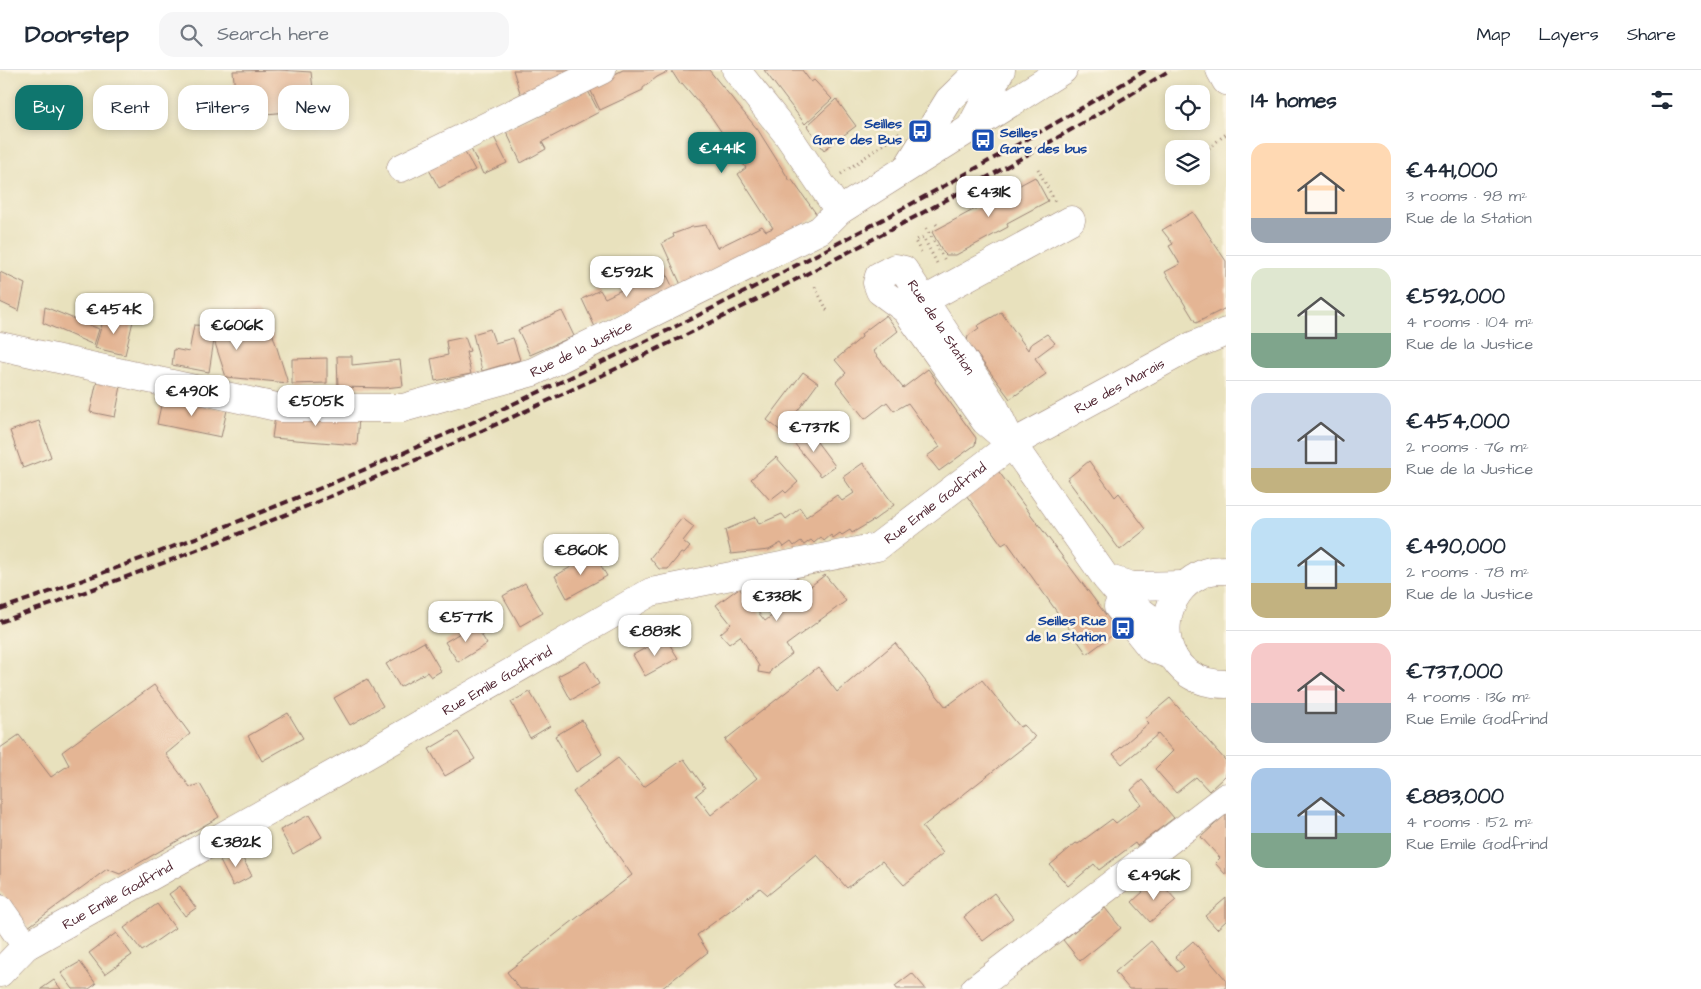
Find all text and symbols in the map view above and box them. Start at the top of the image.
search box [159,12,509,57]
text: Doorstep [25,18,129,52]
icon: search [177,21,205,49]
text: Search here [217,21,329,48]
text: Map [1476,22,1510,47]
text: Layers [1538,22,1599,47]
text: Share [1627,22,1676,47]
chip: Buy [15,85,83,130]
chip: Rent [93,85,168,130]
chip: Filters [178,85,268,130]
chip: New [278,85,349,130]
map controls [1165,85,1210,185]
button: locate [1165,85,1210,130]
text: 14 homes [1251,86,1337,115]
icon: filters [1648,86,1676,114]
place label: Seilles Gare des Bus [813,114,902,150]
bus stop icon: Seilles Gare des Bus [907,118,933,144]
place label: Seilles Gare des bus [999,123,1087,159]
bus stop icon: Seilles Gare des bus [970,127,996,153]
pin: €441K [687,132,757,174]
text: €441K [699,137,745,159]
button: layers [1165,140,1210,185]
text: €441,000 [1406,156,1497,185]
icon: home [1291,163,1351,223]
pin: €431K [954,176,1024,218]
text: €431K [967,181,1011,203]
text: 3 rooms · 98 m² [1406,185,1527,207]
text: Rue de la Station [1406,207,1532,229]
pin: €592K [592,256,662,298]
text: €592K [601,261,653,283]
street label: Rue de la Station [902,276,979,379]
text: €592,000 [1406,282,1505,311]
icon: home [1291,288,1351,348]
pin: €454K [79,292,149,335]
text: €454K [86,298,142,320]
pin: €606K [202,308,272,351]
text: 4 rooms · 104 m² [1406,311,1534,333]
text: €606K [211,314,263,336]
street label: Rue de la Justice [527,315,636,383]
text: Rue de la Justice [1406,333,1533,355]
street label: Rue des Marais [1071,354,1168,419]
pin: €490K [157,374,227,417]
text: €490K [166,380,218,402]
pin: €505K [281,384,351,427]
text: €505K [288,390,344,412]
text: €454,000 [1406,407,1510,436]
pin: €737K [779,410,849,453]
icon: home [1291,413,1351,473]
text: €737K [789,416,839,438]
text: 2 rooms · 76 m² [1406,436,1529,458]
street label: Rue Emile Godfrind [880,458,991,549]
text: Rue de la Justice [1406,458,1533,480]
text: €490,000 [1406,532,1506,561]
pin: €860K [546,534,616,576]
icon: home [1291,538,1351,598]
text: €860K [555,539,607,561]
text: 2 rooms · 78 m² [1406,561,1529,583]
pin: €338K [742,580,812,622]
text: Rue de la Justice [1406,583,1533,605]
text: €338K [752,585,802,607]
pin: €577K [431,600,501,643]
text: €577K [439,606,493,628]
place label: Seilles Rue de la Station [1025,611,1106,647]
pin: €883K [620,614,690,657]
bus stop icon: Seilles Rue de la Station [1110,615,1136,641]
text: €883K [629,620,681,642]
street label: Rue Emile Godfrind [438,642,556,721]
text: €737,000 [1406,657,1503,686]
icon: home [1291,663,1351,723]
text: 4 rooms · 136 m² [1406,686,1531,708]
text: Rue Emile Godfrind [1406,708,1548,730]
text: €883,000 [1406,782,1504,811]
icon: home [1291,788,1351,848]
text: 4 rooms · 152 m² [1406,811,1533,833]
pin: €382K [201,826,271,868]
text: €382K [211,831,261,853]
text: Rue Emile Godfrind [1406,833,1548,855]
street label: Rue Emile Godfrind [59,857,177,935]
pin: €496K [1119,858,1189,901]
text: €496K [1128,864,1180,886]

